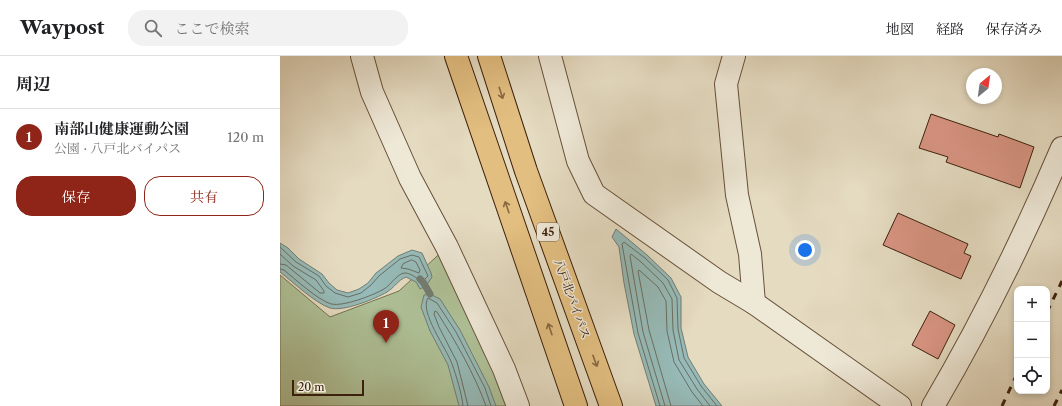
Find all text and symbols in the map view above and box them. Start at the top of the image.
search box [128,10,408,46]
text: Waypost [20,16,104,39]
icon: search [142,17,164,39]
text: ここで検索 [174,19,249,38]
text: 地図 [886,20,914,38]
text: 経路 [936,20,964,38]
text: 保存済み [986,20,1042,38]
north arrow [966,68,1002,104]
text: 周辺 [16,74,50,94]
one-way arrow [498,86,505,99]
text: 南部山健康運動公園 [54,119,189,138]
text: 1 [26,129,32,145]
text: 120 m [227,129,264,145]
text: 公園 · 八戸北バイパス [54,140,181,156]
button: 保存 [16,176,136,216]
button: 共有 [144,176,264,216]
one-way arrow [503,201,511,213]
road number: 45 [537,223,559,241]
your location [795,240,815,260]
street label: 八戸北バイパス [551,257,594,341]
map controls [1014,286,1050,394]
button: + [1014,286,1050,322]
pin: 1 [373,310,399,343]
button: − [1014,322,1050,358]
one-way arrow [546,323,553,336]
one-way arrow [591,355,599,367]
button: locate [1014,358,1050,394]
scale bar [292,378,364,397]
text: 20 m [298,380,324,394]

